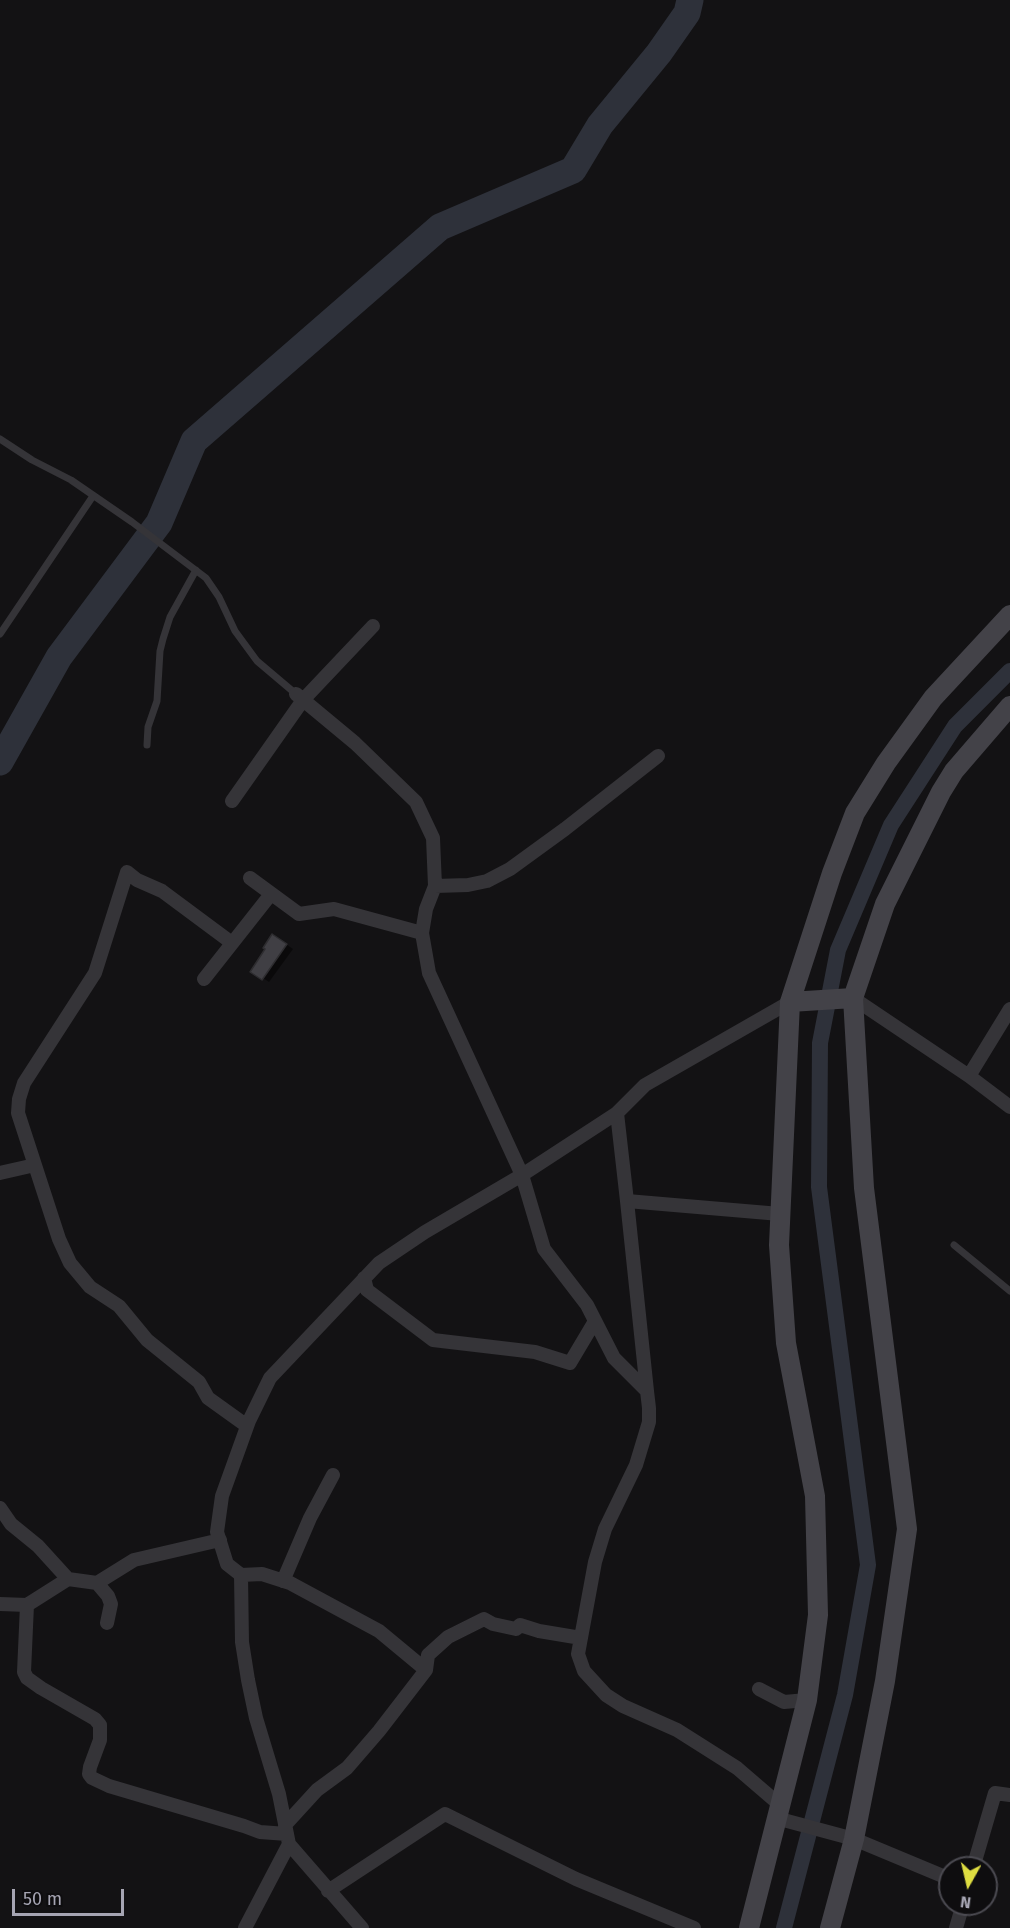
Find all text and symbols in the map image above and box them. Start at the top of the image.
north arrow [938,1856,998,1916]
scale bar [15,1877,128,1915]
text: 50 m [23,1888,62,1910]
text: N [959,1892,972,1912]

